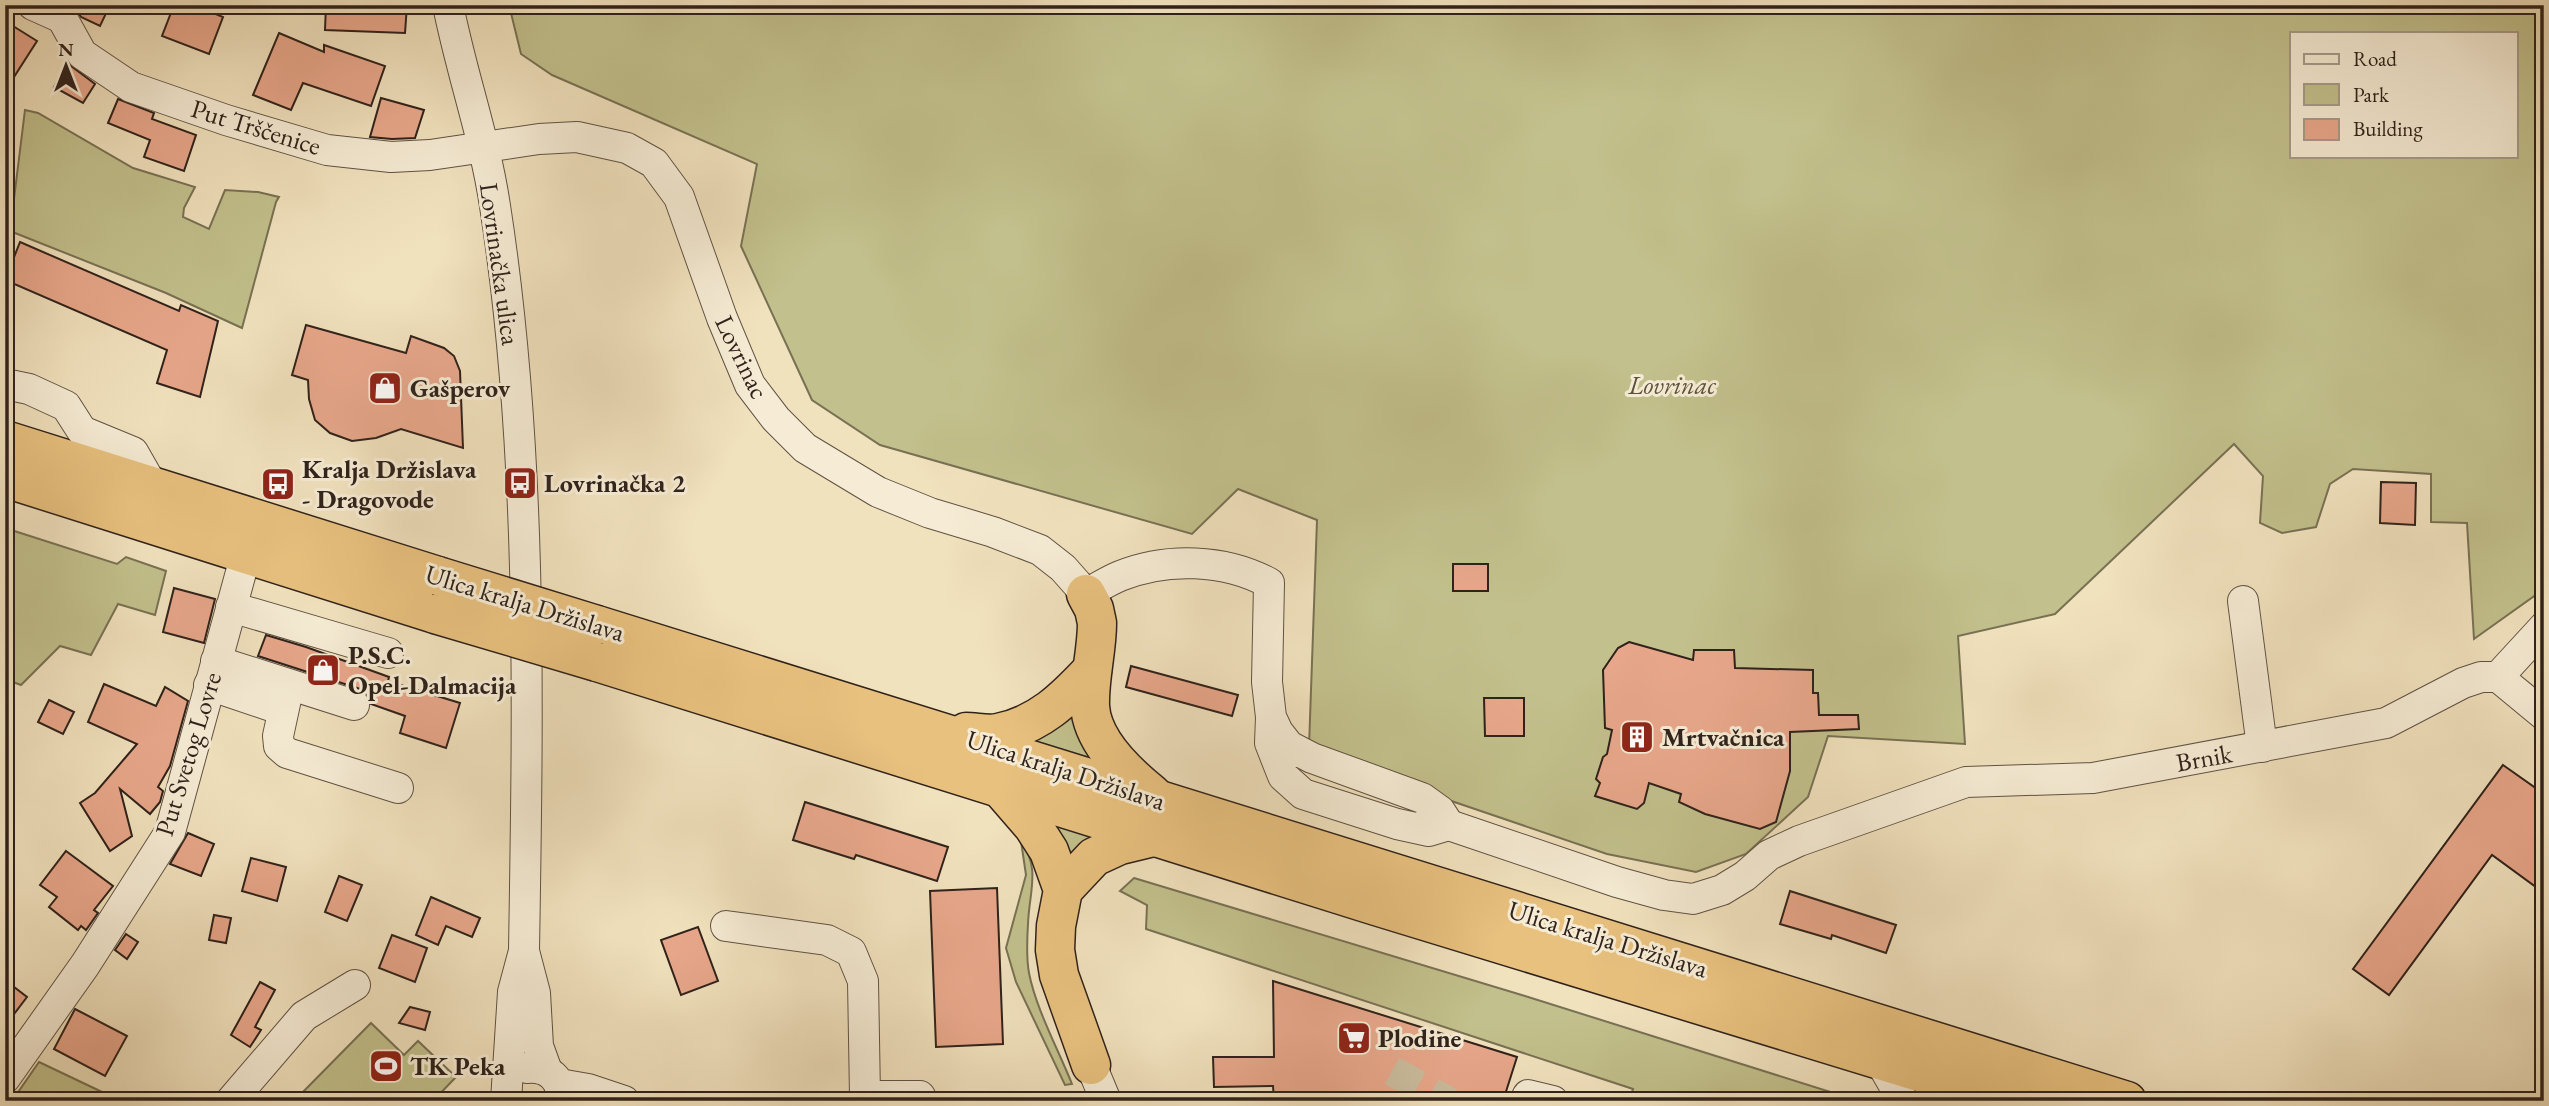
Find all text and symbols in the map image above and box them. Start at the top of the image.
north arrow [32,32,102,102]
legend [2290,32,2518,158]
text: N [58,37,74,62]
text: Road [2353,45,2397,72]
text: Park [2353,81,2390,108]
street label: Put Trščenice [187,91,325,163]
text: Building [2353,115,2423,142]
street label: Lovrinačka ulica [472,181,528,348]
street label: Lovrinac [707,310,777,404]
park label: Lovrinac [1627,368,1717,402]
shop icon: Gašperov [366,369,404,407]
place label: Gašperov [410,371,511,405]
place label: Kralja Držislava - Dragovode [302,452,477,516]
bus stop icon: Lovrinačka 2 [501,464,539,502]
bus stop icon: Kralja Držislava - Dragovode [259,465,297,503]
place label: Lovrinačka 2 [544,466,686,500]
street label: Ulica kralja Držislava [421,557,629,650]
place label: P.S.C. Opel-Dalmacija [348,638,517,702]
shop icon: P.S.C. Opel-Dalmacija [304,651,342,689]
street label: Put Svetog Lovre [147,668,229,840]
building icon: Mrtvačnica [1618,718,1656,756]
place label: Mrtvačnica [1662,720,1785,754]
street label: Ulica kralja Držislava [962,722,1170,818]
street label: Brnik [2173,736,2235,780]
street label: Ulica kralja Držislava [1504,893,1712,986]
supermarket icon: Plodine [1335,1019,1373,1057]
place label: Plodine [1378,1021,1462,1055]
sports icon: TK Peka [367,1047,405,1085]
place label: TK Peka [410,1049,506,1083]

